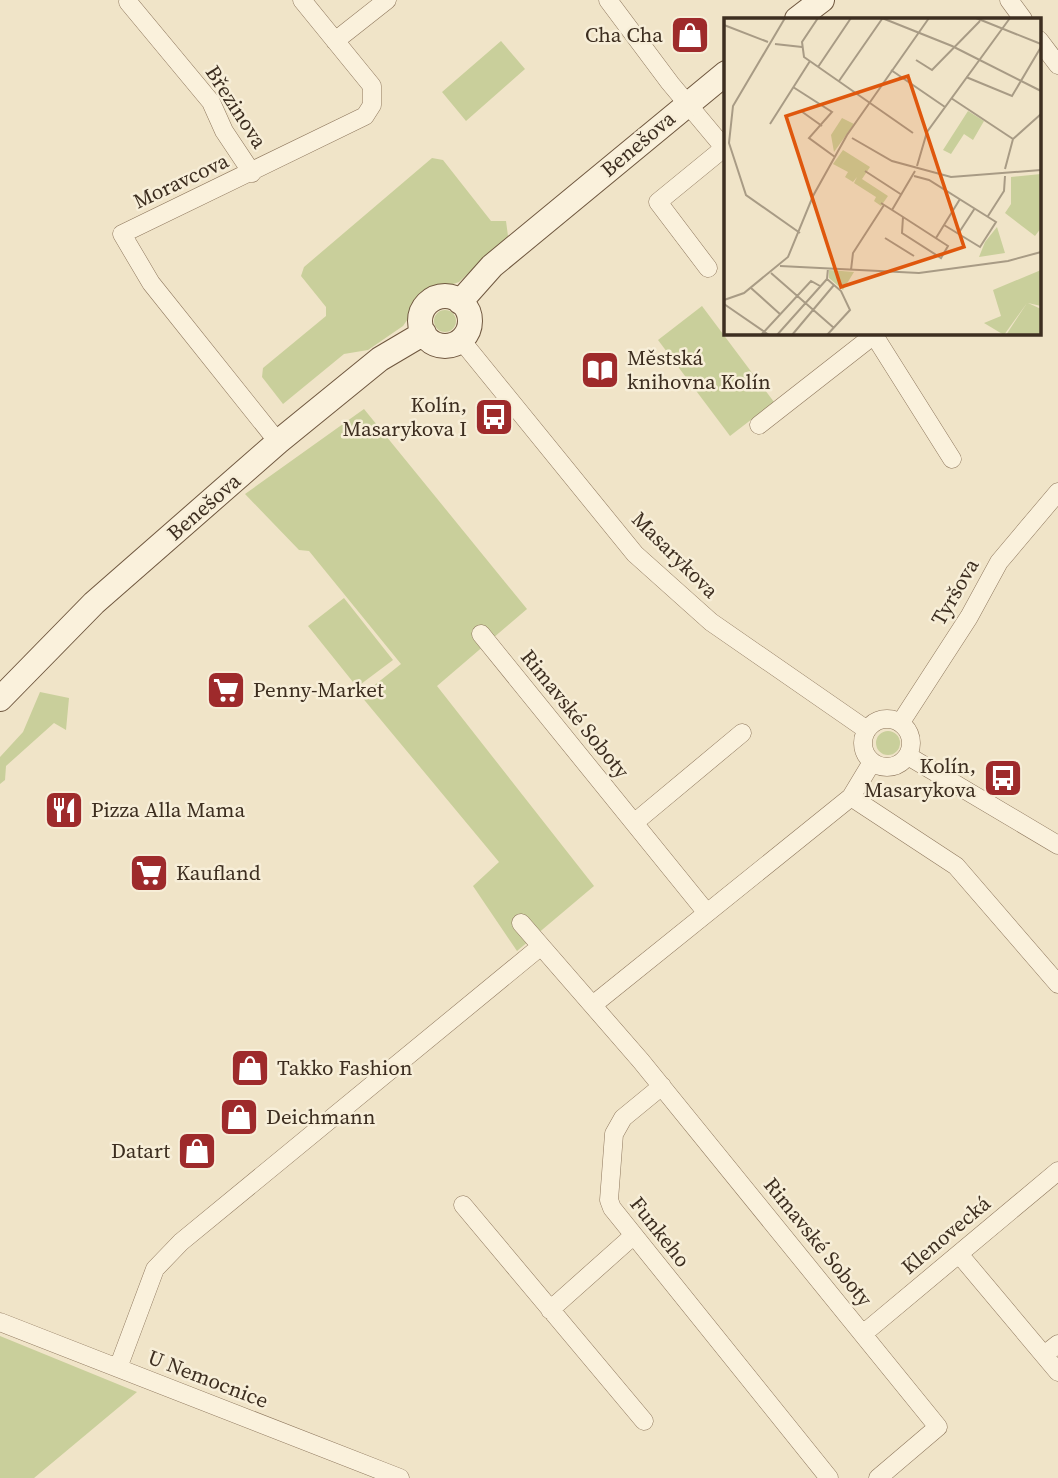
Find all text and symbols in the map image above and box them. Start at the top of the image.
shop icon: Cha Cha [669,14,711,56]
inset map [724,18,1040,334]
place label: Cha Cha [585,20,663,49]
street label: Březinova [199,60,274,154]
street label: Benešova [594,104,681,183]
street label: Moravcova [128,146,233,215]
place label: Městská knihovna Kolín [627,343,771,396]
library icon: Městská knihovna Kolín [579,349,621,391]
place label: Kolín, Masarykova I [342,390,467,443]
bus stop icon: Kolín, Masarykova I [473,396,515,438]
street label: Benešova [161,466,247,547]
street label: Masarykova [626,505,725,605]
street label: Tyršova [924,553,985,631]
street label: Rimavské Soboty [514,643,637,784]
supermarket icon: Penny-Market [205,669,247,711]
place label: Penny-Market [253,675,384,704]
place label: Kolín, Masarykova [864,751,976,804]
bus stop icon: Kolín, Masarykova [982,757,1024,799]
restaurant icon: Pizza Alla Mama [43,789,85,831]
place label: Pizza Alla Mama [91,795,245,824]
supermarket icon: Kaufland [128,852,170,894]
place label: Kaufland [176,858,261,887]
shop icon: Takko Fashion [229,1047,271,1089]
place label: Takko Fashion [277,1053,413,1082]
shop icon: Deichmann [218,1096,260,1138]
place label: Deichmann [266,1102,376,1131]
shop icon: Datart [176,1130,218,1172]
place label: Datart [111,1136,170,1165]
street label: Rimavské Soboty [757,1171,880,1312]
street label: Klenovecká [895,1189,997,1281]
street label: Funkeho [624,1190,697,1273]
street label: U Nemocnice [144,1342,273,1415]

